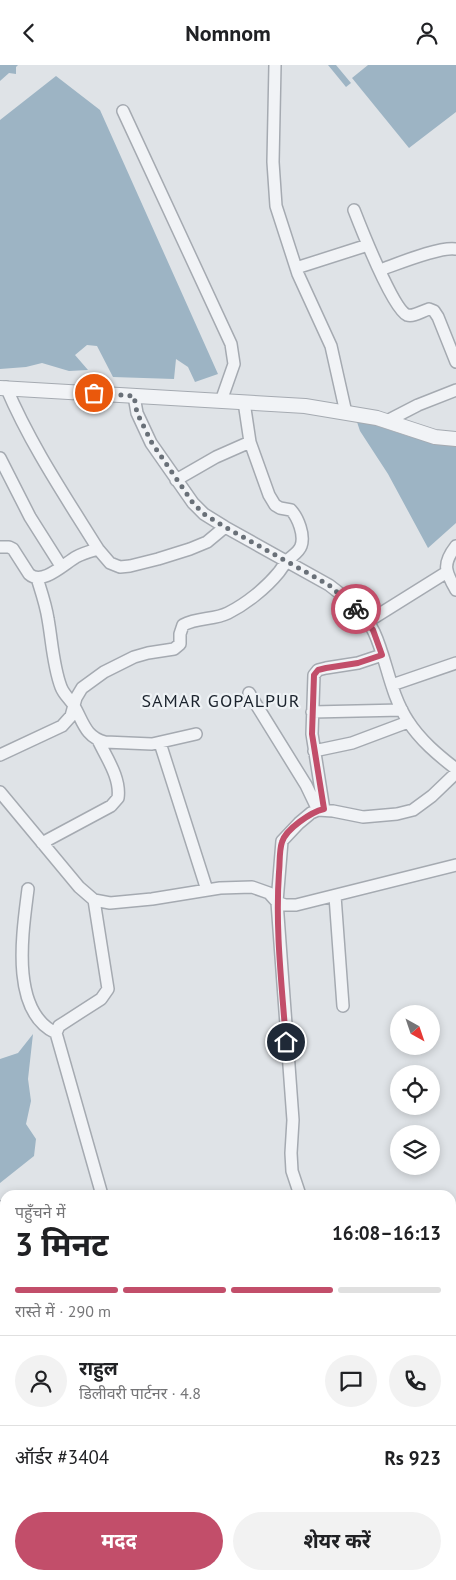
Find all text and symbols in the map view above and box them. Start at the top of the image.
icon: back [15,19,43,47]
text: Nomnom [185,19,271,47]
icon: person [413,19,441,47]
pin [73,372,115,414]
icon: bag [80,379,108,407]
courier [331,584,381,634]
icon: bike [342,595,370,623]
district label: SAMAR GOPALPUR [142,689,300,712]
north arrow [390,1005,440,1055]
map controls [390,1005,440,1175]
pin [265,1021,307,1063]
icon: home [272,1028,300,1056]
button: locate [390,1065,440,1115]
button: layers [390,1125,440,1175]
text: पहुँचने में [15,1202,65,1222]
text: 16:08–16:13 [332,1221,441,1245]
text: 3 मिनट [15,1223,108,1265]
text: रास्ते में · 290 m [15,1301,111,1321]
button: person [15,1355,67,1407]
button: chat [325,1355,377,1407]
button: phone [389,1355,441,1407]
text: राहुल [79,1356,118,1380]
text: डिलीवरी पार्टनर · 4.8 [79,1383,201,1403]
text: ऑर्डर #3404 [15,1445,109,1469]
text: Rs 923 [384,1446,441,1470]
button: मदद [15,1512,223,1570]
button: शेयर करें [233,1512,441,1570]

